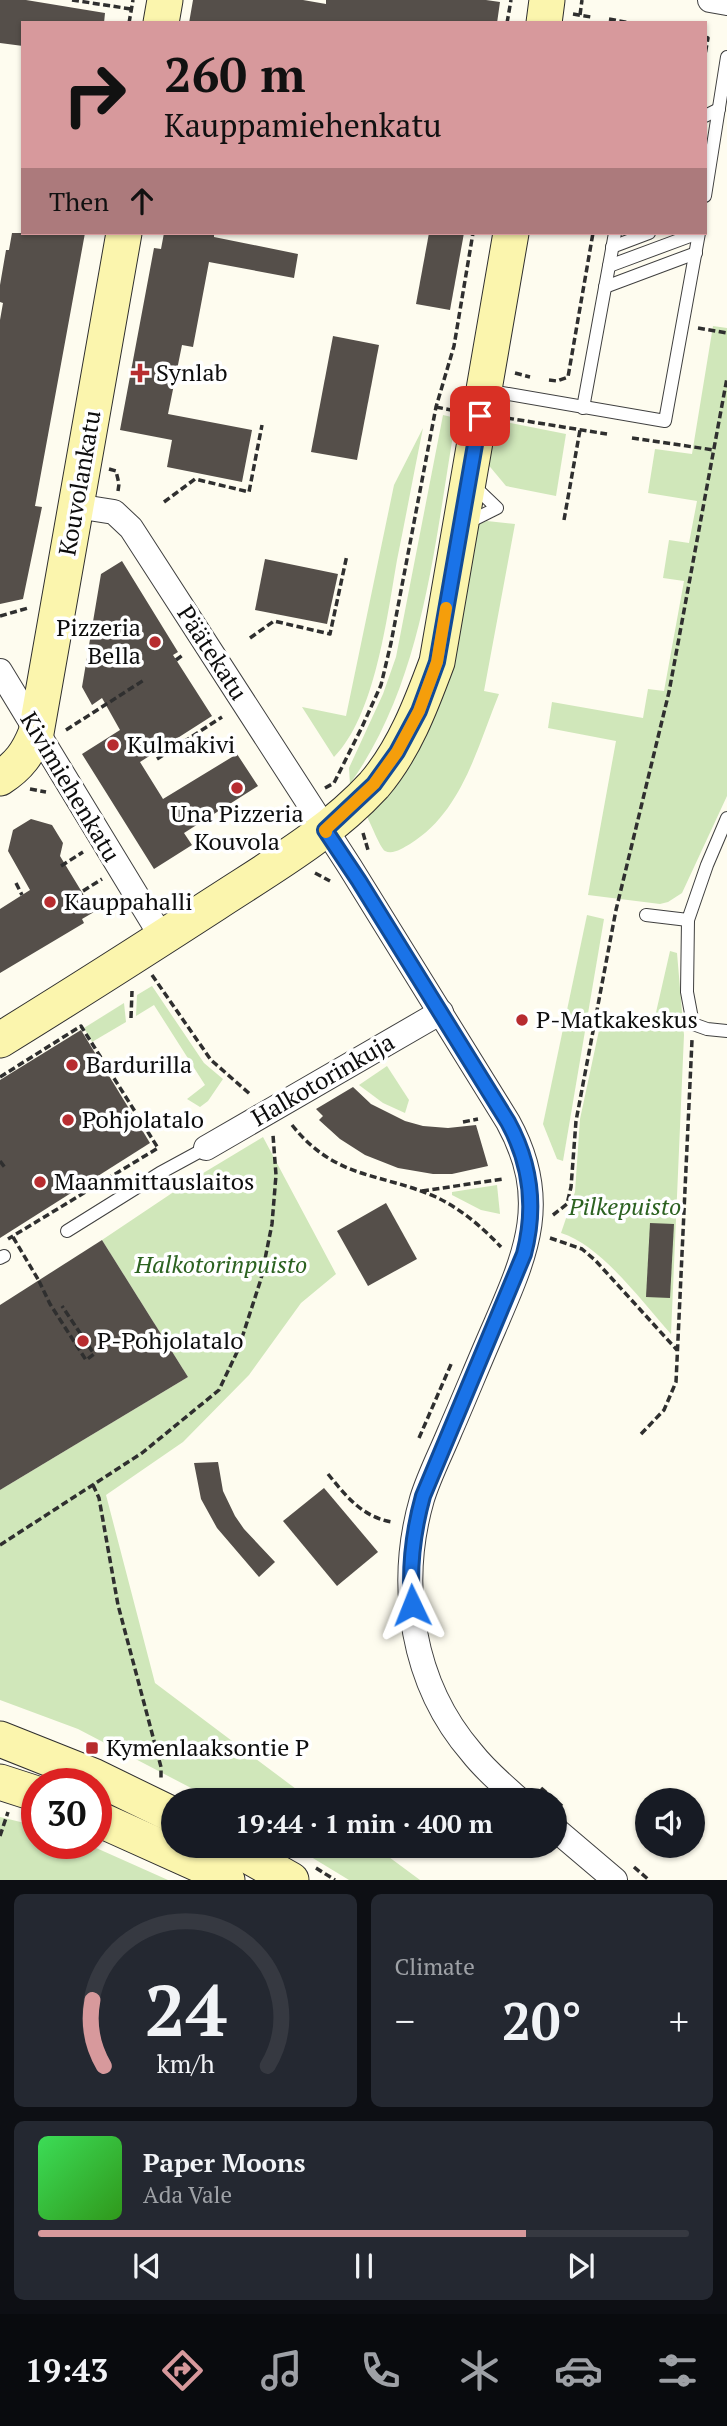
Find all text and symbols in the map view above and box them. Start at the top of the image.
text: 260 m [164,41,306,106]
icon: right [49,49,140,140]
text: Kauppamiehenkatu [164,104,442,146]
icon: ahead [123,182,161,220]
text: Then [49,184,109,218]
place label: Synlab [156,356,228,388]
marker: Synlab [130,363,150,383]
pin [450,386,510,446]
icon: arrive [461,397,499,435]
street label: Kouvolankatu [50,407,108,558]
street label: Päätekatu [170,599,255,706]
place label: Pizzeria Bella [56,611,141,671]
marker: Pizzeria Bella [147,634,163,650]
street label: Kivimiehenkatu [13,705,128,868]
place label: Kulmakivi [127,728,235,760]
marker: Kulmakivi [105,737,121,753]
marker: Una Pizzeria Kouvola [229,780,245,796]
place label: Una Pizzeria Kouvola [170,797,304,857]
place label: Kauppahalli [64,885,193,917]
marker: Kauppahalli [42,894,58,910]
place label: P-Matkakeskus [536,1003,698,1035]
marker: P-Matkakeskus [514,1012,530,1028]
street label: Halkotorinkuja [245,1025,400,1133]
place label: Bardurilla [86,1048,192,1080]
marker: Bardurilla [64,1057,80,1073]
place label: Pohjolatalo [82,1103,204,1135]
marker: Pohjolatalo [60,1112,76,1128]
place label: Maanmittauslaitos [54,1165,254,1197]
marker: Maanmittauslaitos [32,1174,48,1190]
park label: Pilkepuisto [568,1190,681,1222]
park label: Halkotorinpuisto [134,1248,307,1280]
place label: P-Pohjolatalo [97,1324,243,1356]
marker: P-Pohjolatalo [75,1333,91,1349]
position arrow [375,1568,449,1642]
place label: Kymenlaaksontie P [106,1731,309,1763]
marker: Kymenlaaksontie P [84,1740,100,1756]
speed limit sign: 30 [21,1768,112,1859]
map controls [635,1788,705,1858]
button: sound [635,1788,705,1858]
text: 19:44 · 1 min · 400 m [235,1806,493,1840]
text: Climate [395,1951,475,1982]
text: 24 [144,1961,226,2058]
text: 20° [502,1986,582,2055]
text: − [395,1996,415,2046]
text: + [669,1996,689,2046]
text: km/h [156,2047,214,2080]
text: Paper Moons [143,2145,306,2179]
text: Ada Vale [143,2179,232,2210]
icon: previous [128,2247,166,2285]
icon: pause [345,2247,383,2285]
icon: next [562,2247,600,2285]
icon: directions [158,2346,207,2395]
icon: music [257,2346,306,2395]
icon: phone [356,2346,405,2395]
icon: climate [455,2346,504,2395]
icon: car [554,2346,603,2395]
icon: filters [653,2346,702,2395]
text: 19:43 [25,2349,108,2391]

